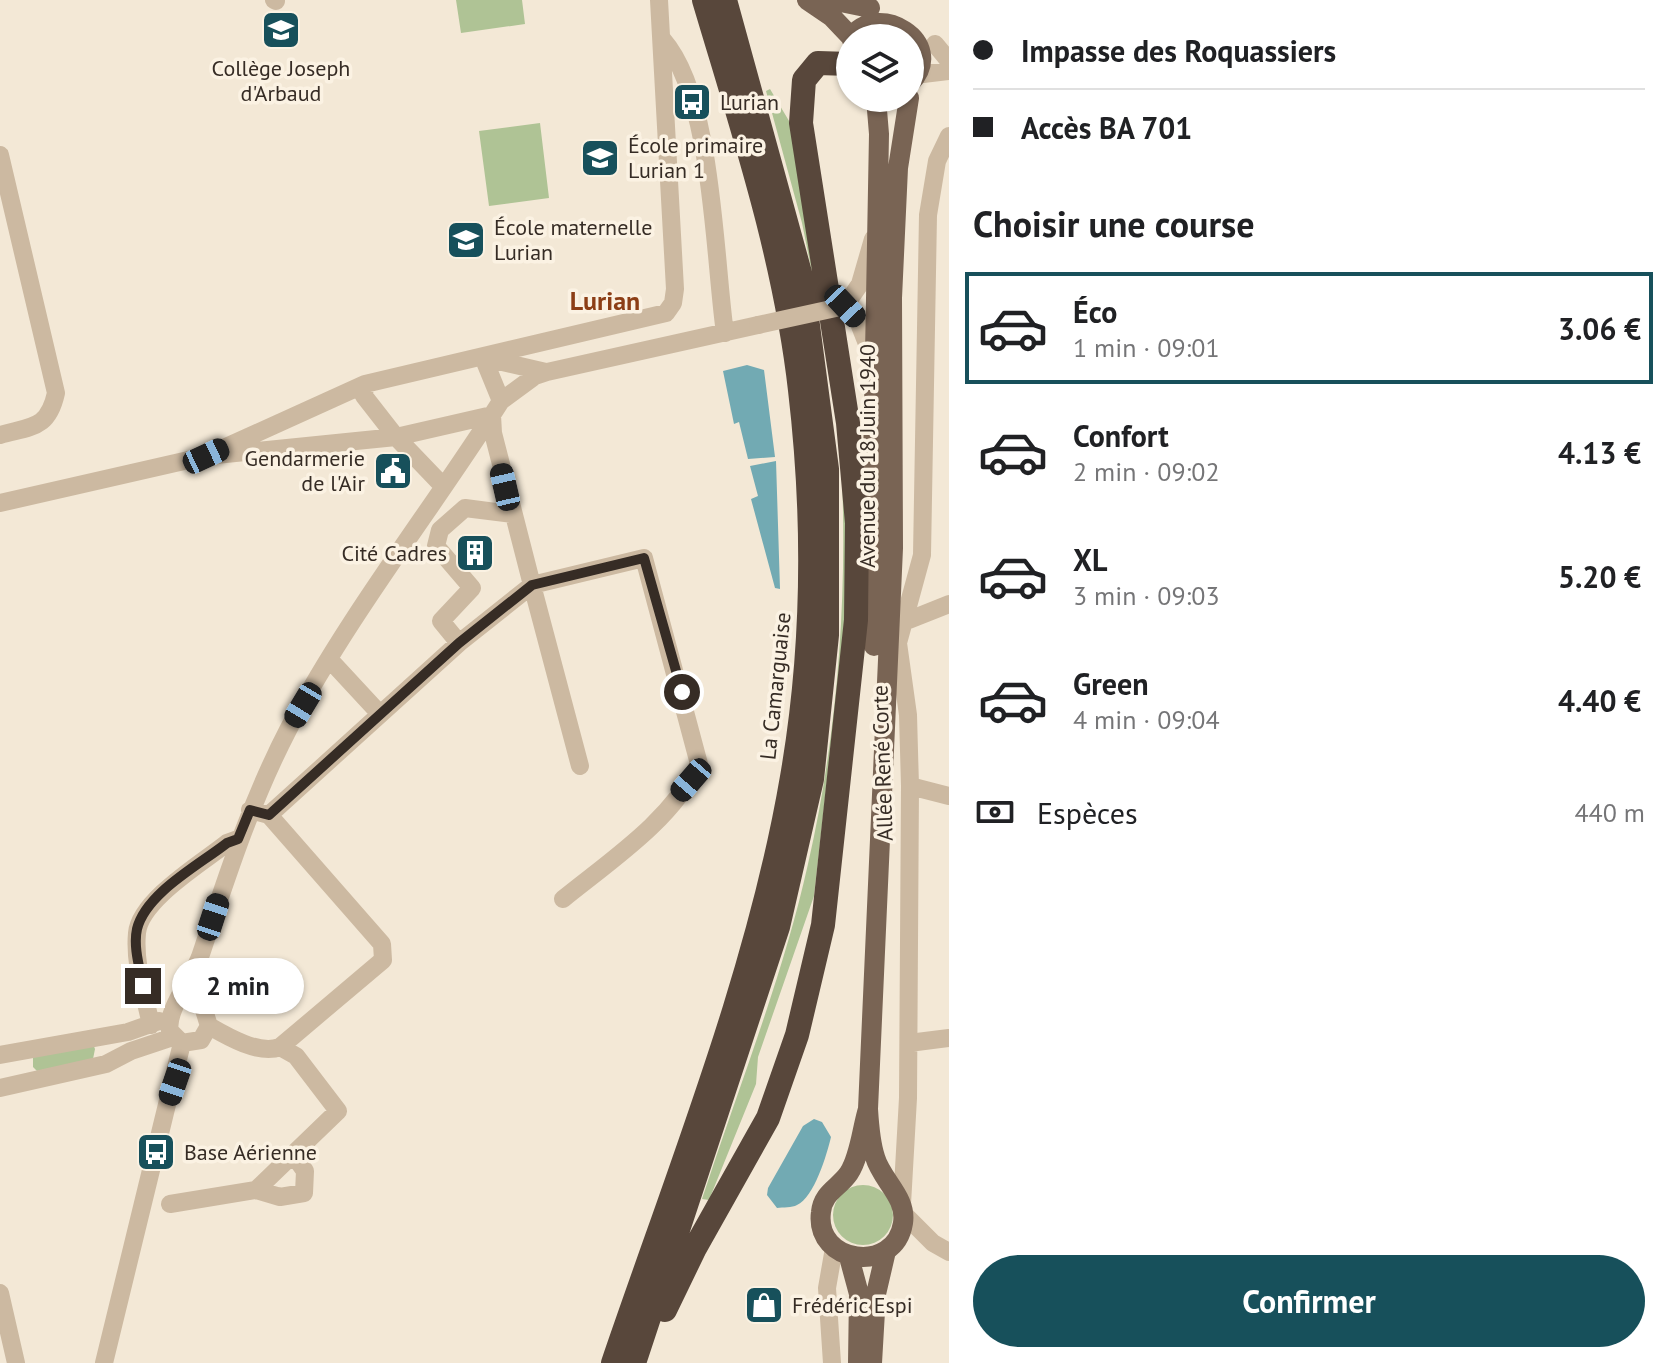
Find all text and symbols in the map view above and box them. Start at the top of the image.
school or university icon: Collège Joseph d'Arbaud [260,9,302,51]
map controls [836,24,924,112]
button: layers [836,24,924,112]
text: Impasse des Roquassiers [1021,31,1336,70]
place label: Collège Joseph d'Arbaud [212,54,350,107]
bus stop icon: Lurian [671,81,713,123]
place label: Lurian [720,88,779,116]
text: Accès BA 701 [1021,108,1192,147]
place label: École primaire Lurian 1 [628,131,763,184]
school or university icon: École primaire Lurian 1 [579,137,621,179]
text: Choisir une course [973,200,1255,247]
place label: École maternelle Lurian [494,213,652,266]
school or university icon: École maternelle Lurian [445,219,487,261]
car [820,280,870,332]
district label: Lurian [570,284,640,317]
icon: car [977,292,1049,364]
text: Éco [1073,292,1117,331]
text: 3.06 € [1558,309,1641,348]
text: 1 min · 09:01 [1073,331,1220,364]
street label: Avenue du 18 Juin 1940 [853,344,881,568]
icon: car [977,416,1049,488]
text: Confort [1073,416,1169,455]
text: 4.13 € [1558,433,1641,472]
car [179,435,233,477]
place label: Gendarmerie de l'Air [245,444,366,497]
public building icon: Gendarmerie de l'Air [372,450,414,492]
text: 2 min · 09:02 [1073,455,1220,488]
car [488,461,522,513]
building icon: Cité Cadres [454,532,496,574]
place label: Cité Cadres [341,539,447,567]
icon: car [977,540,1049,612]
text: XL [1073,540,1107,579]
text: 5.20 € [1558,557,1641,596]
text: 3 min · 09:03 [1073,579,1220,612]
street label: La Camarguaise [753,611,797,761]
icon: car [977,664,1049,736]
text: Green [1073,664,1148,703]
route start [664,674,700,710]
car [280,678,326,732]
text: 4.40 € [1558,681,1641,720]
street label: Allée René Corte [865,684,899,842]
text: 4 min · 09:04 [1073,703,1220,736]
car [666,754,716,806]
icon: cash [973,790,1017,834]
text: Espèces [1037,793,1138,832]
text: 440 m [1574,796,1645,829]
car [194,890,232,944]
callout: 2 min [171,958,303,1014]
route end [125,968,161,1004]
text: 2 min [206,969,270,1002]
car [156,1055,194,1109]
bus stop icon: Base Aérienne [135,1131,177,1173]
place label: Base Aérienne [184,1138,317,1166]
button: Confirmer [973,1255,1645,1347]
shop icon: Frédéric Espi [743,1284,785,1326]
place label: Frédéric Espi [792,1291,913,1319]

